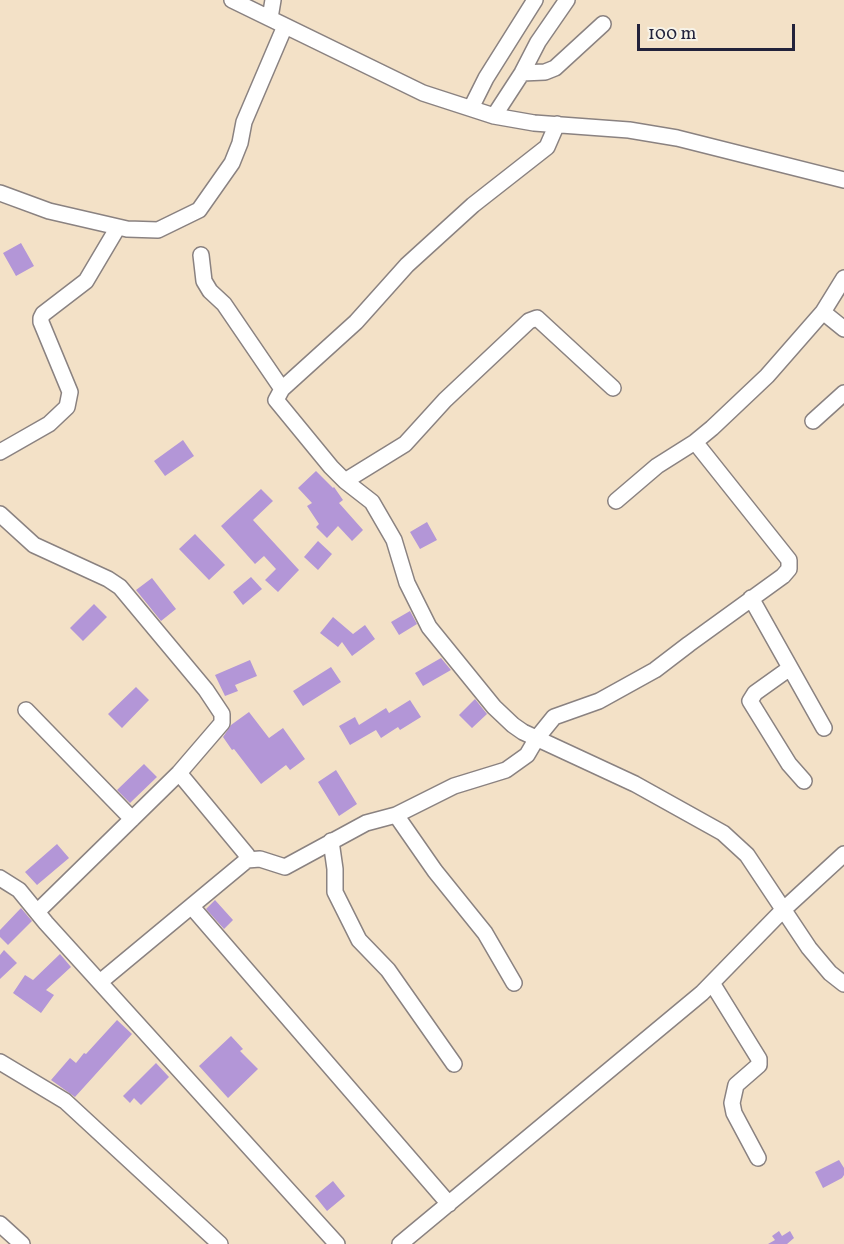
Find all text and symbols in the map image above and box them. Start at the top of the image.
scale bar [640,12,798,50]
text: 100 m [648,22,697,47]

